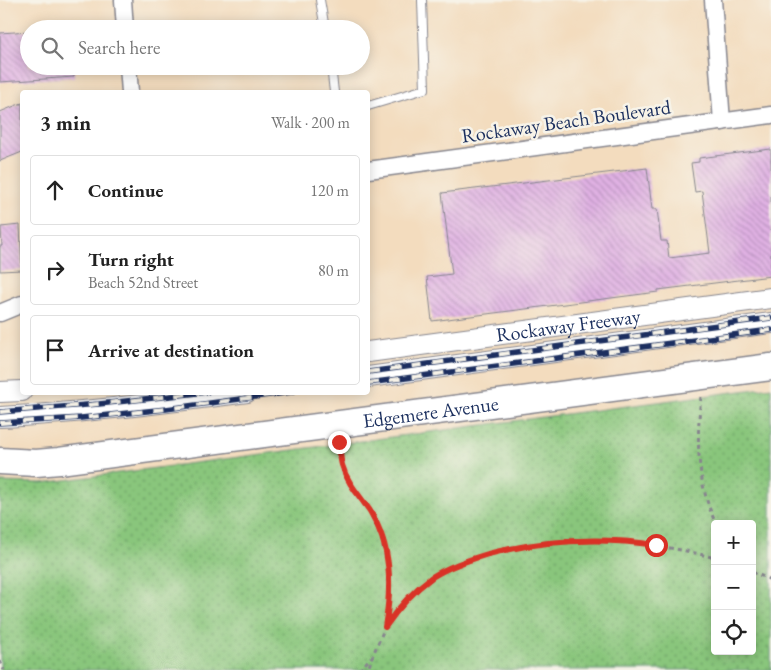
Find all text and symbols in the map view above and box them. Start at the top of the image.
search box [20,20,370,75]
icon: search [38,34,66,62]
text: Search here [78,35,160,60]
street label: Rockaway Beach Boulevard [460,93,673,149]
text: 3 min [40,109,91,136]
text: Walk · 200 m [271,112,350,133]
icon: ahead [41,176,69,204]
text: Continue [88,178,163,203]
text: 120 m [310,180,349,201]
text: Turn right [88,247,174,272]
icon: right [41,256,69,284]
text: 80 m [318,260,349,281]
text: Beach 52nd Street [88,272,198,293]
street label: Rockaway Freeway [494,303,642,348]
icon: arrive [41,336,69,364]
text: Arrive at destination [88,338,254,363]
street label: Edgemere Avenue [361,390,500,434]
route end [328,431,351,454]
map controls [711,520,756,655]
button: + [711,520,756,565]
route start [645,534,668,557]
button: − [711,565,756,610]
button: locate [711,610,756,655]

